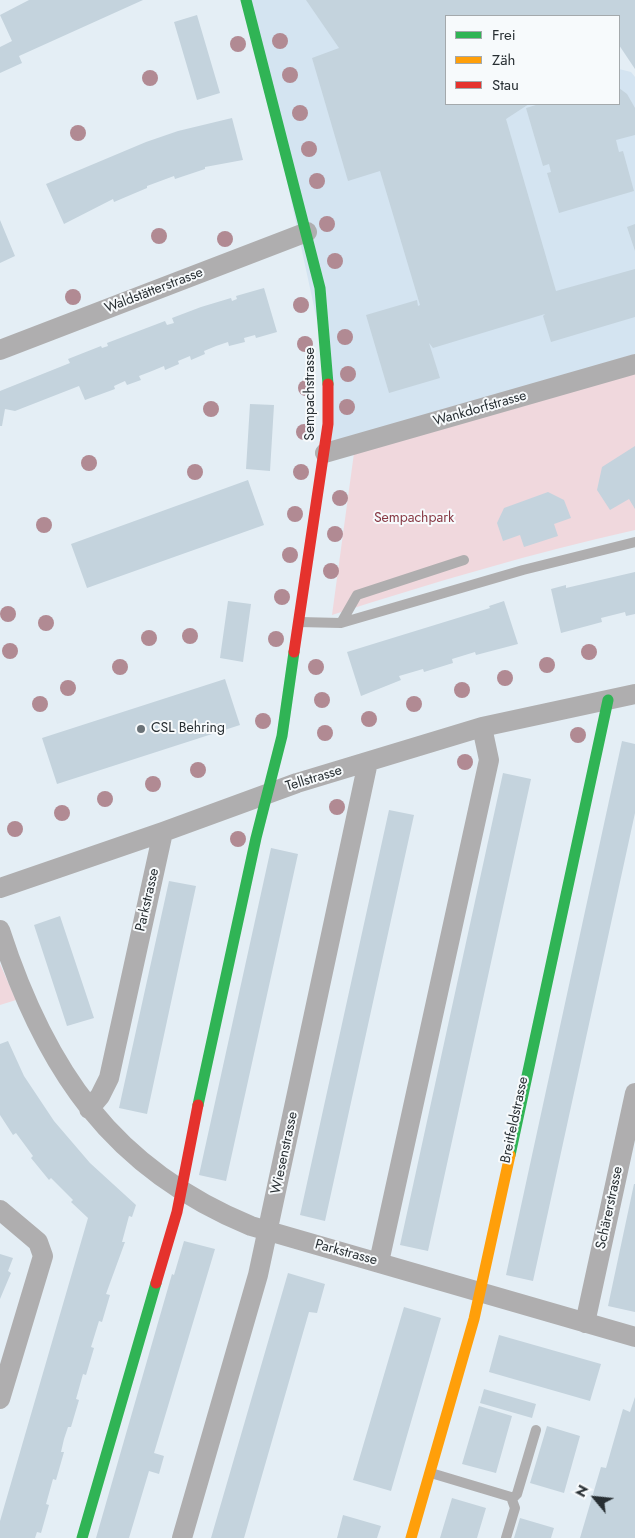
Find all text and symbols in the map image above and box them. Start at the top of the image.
legend [445,15,620,105]
text: Frei [492,24,516,46]
text: Zäh [492,49,515,71]
text: Stau [492,74,519,96]
street label: Waldstätterstrasse [102,265,206,317]
street label: Sempachstrasse [303,347,319,441]
street label: Wankdorfstrasse [431,388,529,430]
park label: Sempachpark [374,511,454,527]
place label: CSL Behring [151,721,225,737]
marker: CSL Behring [135,723,147,735]
street label: Tellstrasse [284,763,344,795]
street label: Parkstrasse [133,867,163,933]
street label: Breitfeldstrasse [498,1075,532,1165]
street label: Wiesenstrasse [268,1110,302,1196]
street label: Schärerstrasse [593,1165,627,1251]
street label: Parkstrasse [313,1237,379,1269]
north arrow [570,1473,620,1523]
text: N [570,1481,593,1501]

